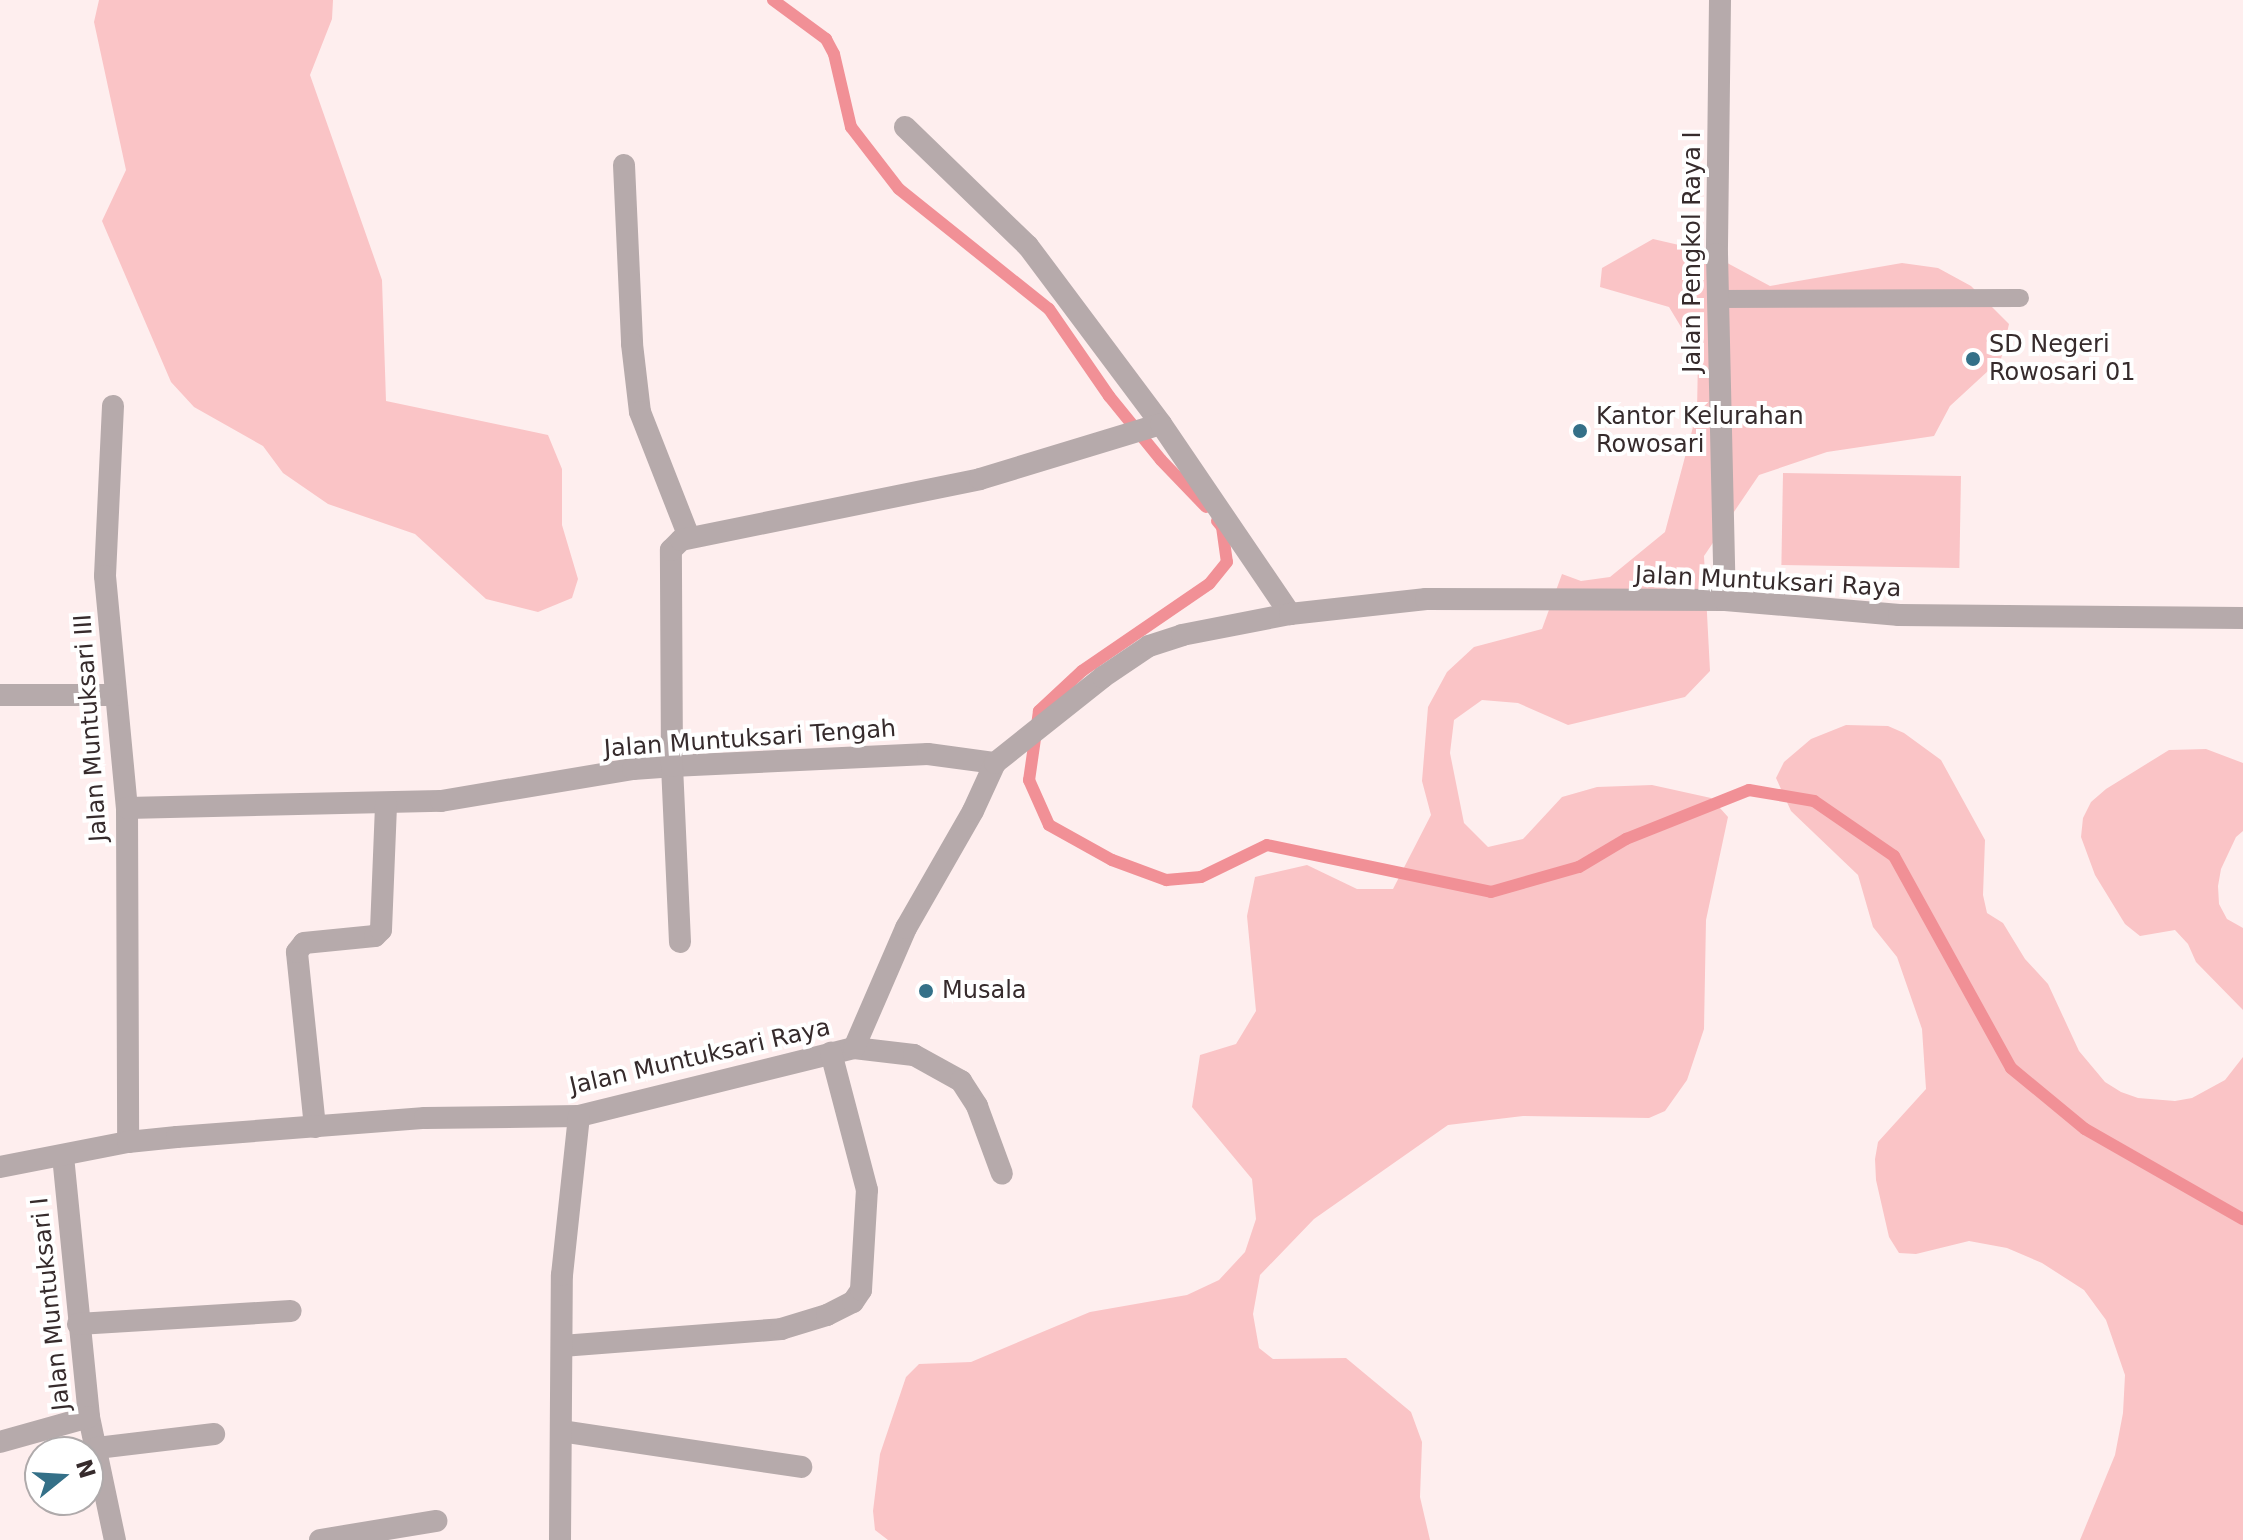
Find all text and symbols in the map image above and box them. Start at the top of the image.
street label: Jalan Pengkol Raya I [1679,131,1707,373]
place label: SD Negeri Rowosari 01 [1989,331,2136,387]
marker: SD Negeri Rowosari 01 [1964,350,1982,368]
place label: Kantor Kelurahan Rowosari [1596,403,1804,459]
marker: Kantor Kelurahan Rowosari [1571,422,1589,440]
street label: Jalan Muntuksari Raya [1634,561,1902,603]
street label: Jalan Muntuksari III [69,613,113,843]
street label: Jalan Muntuksari Tengah [603,714,897,764]
place label: Musala [942,977,1027,1005]
marker: Musala [917,982,935,1000]
street label: Jalan Muntuksari Raya [567,1013,833,1101]
street label: Jalan Muntuksari I [25,1196,77,1412]
north arrow [24,1436,104,1516]
text: N [71,1456,100,1482]

